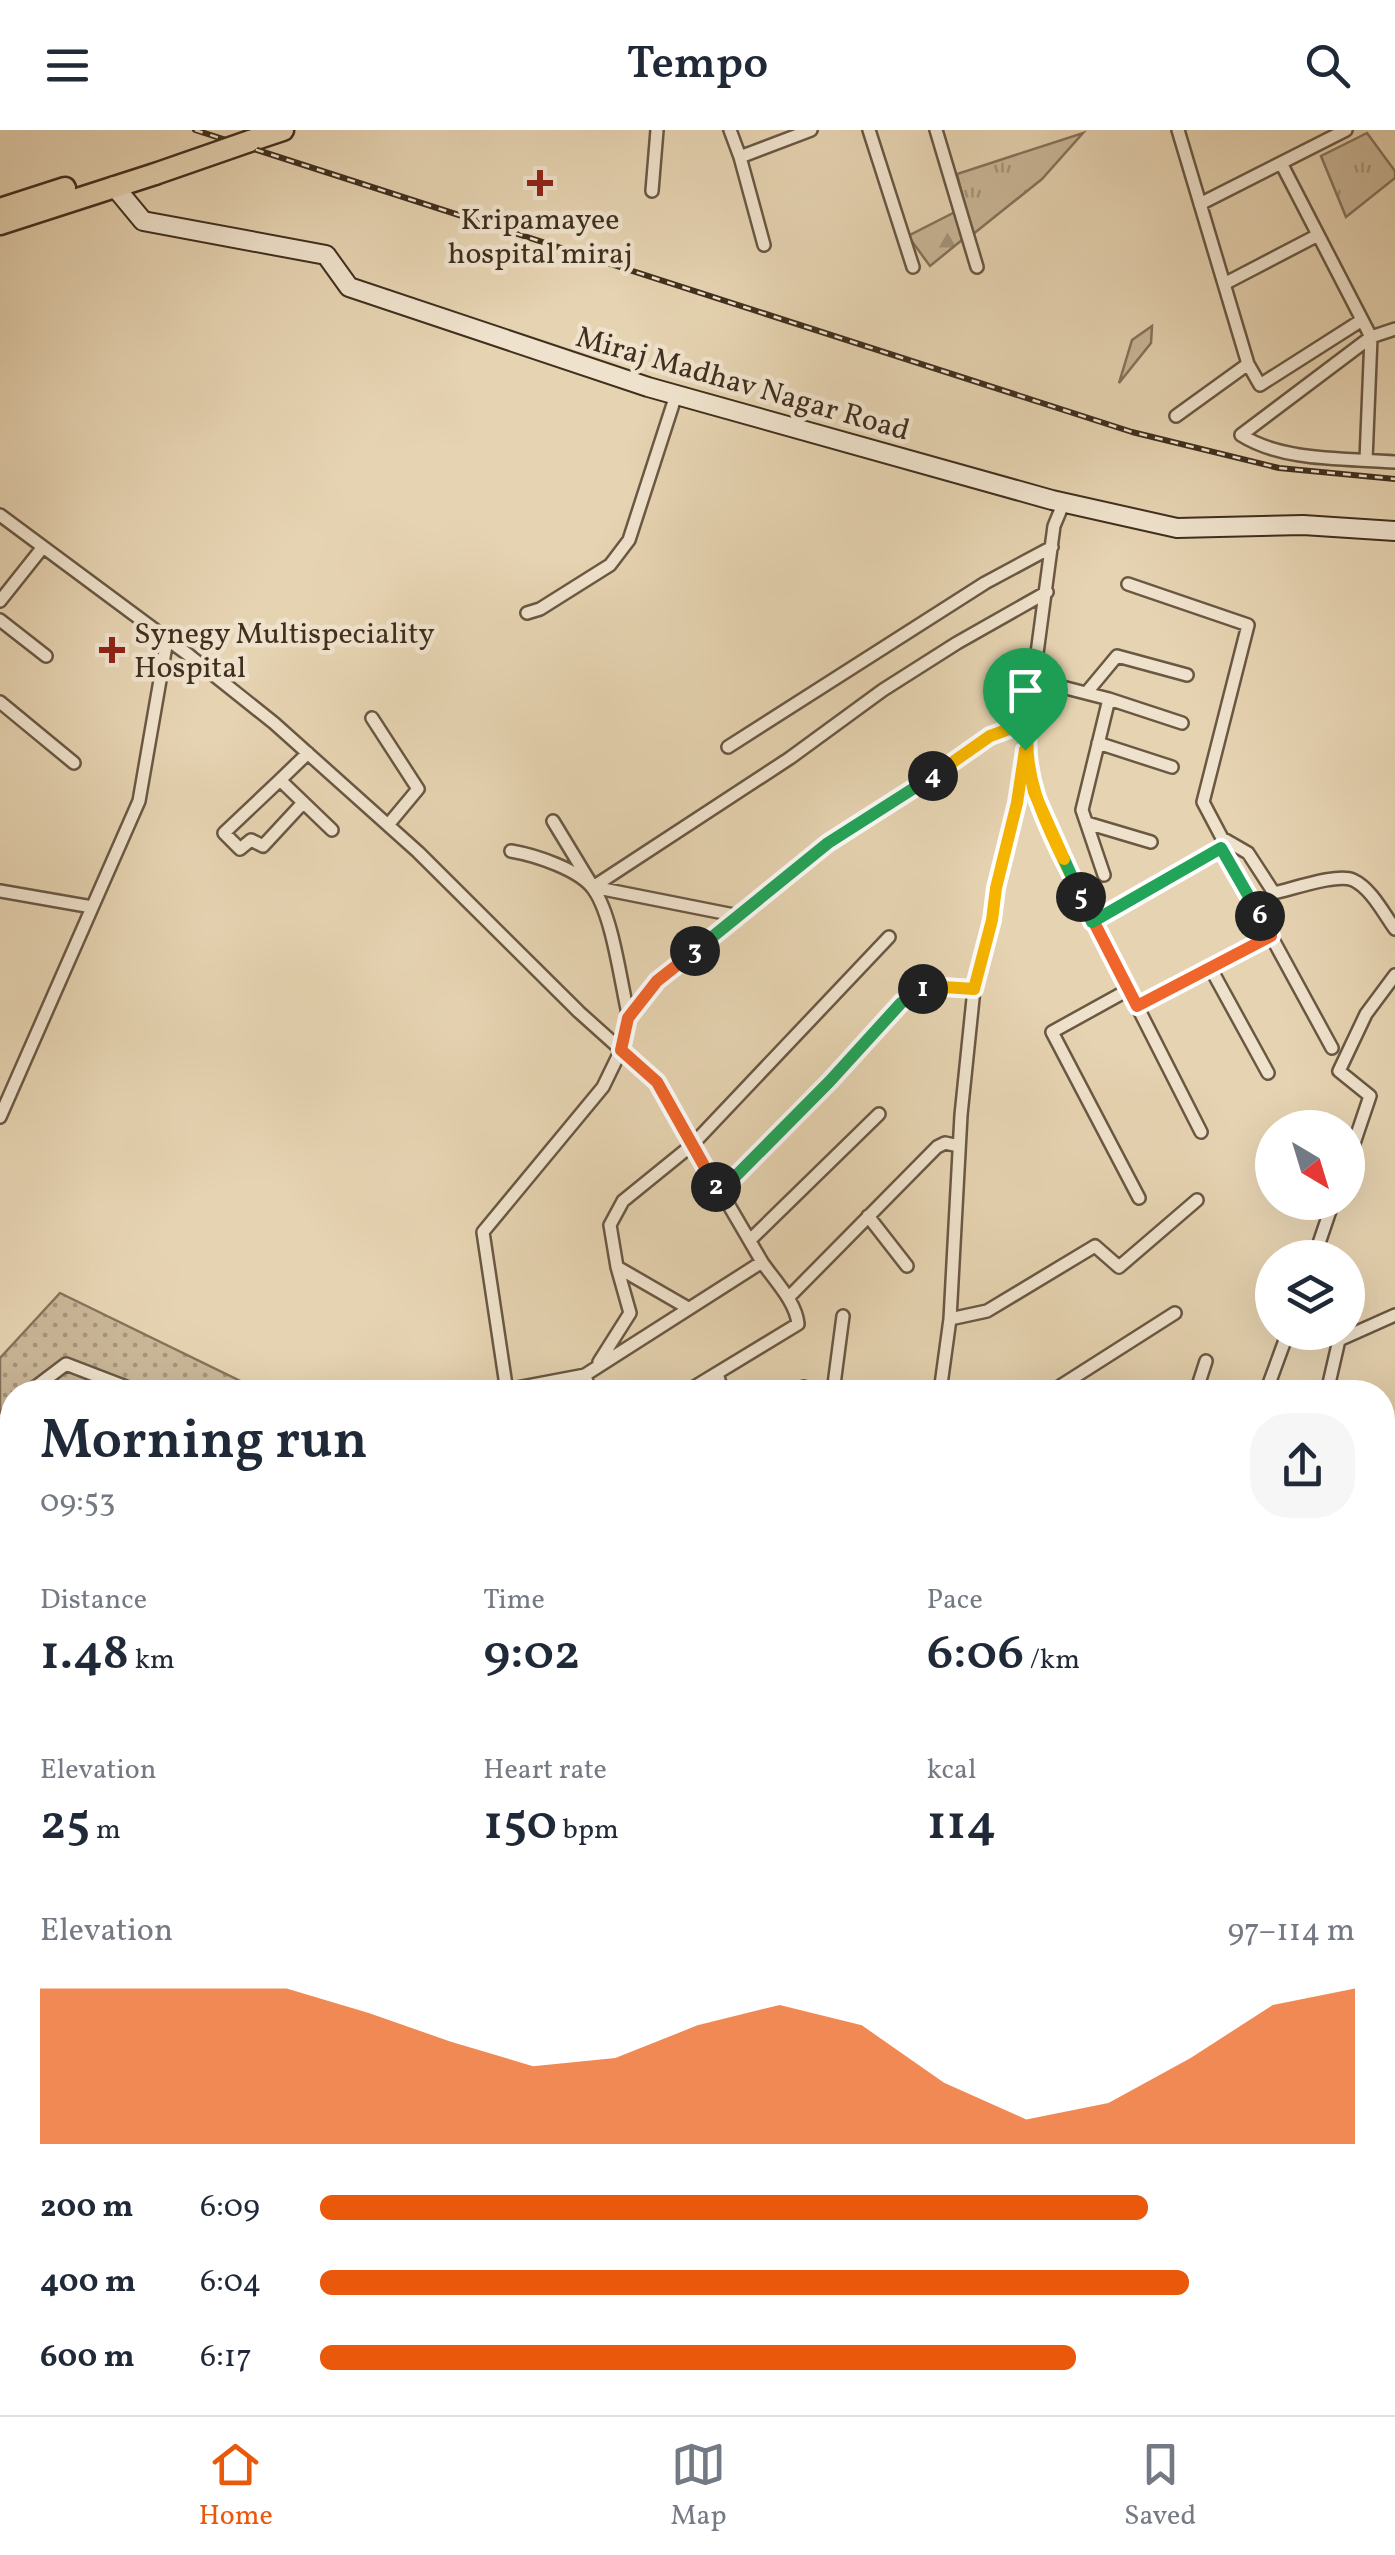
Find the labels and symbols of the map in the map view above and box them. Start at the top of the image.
marker: Kripamayee hospital miraj [527,170,553,196]
place label: Kripamayee hospital miraj [448,200,632,276]
street label: Miraj Madhav Nagar Road [571,317,914,453]
place label: Synegy Multispeciality Hospital [134,614,435,690]
marker: Synegy Multispeciality Hospital [99,637,125,663]
pin [983,648,1068,751]
pin: 4 [908,751,958,801]
pin: 5 [1056,872,1106,922]
pin: 6 [1235,891,1285,941]
pin: 3 [670,926,720,976]
pin: 1 [898,964,948,1014]
north arrow [1255,1110,1365,1220]
pin: 2 [691,1162,741,1212]

